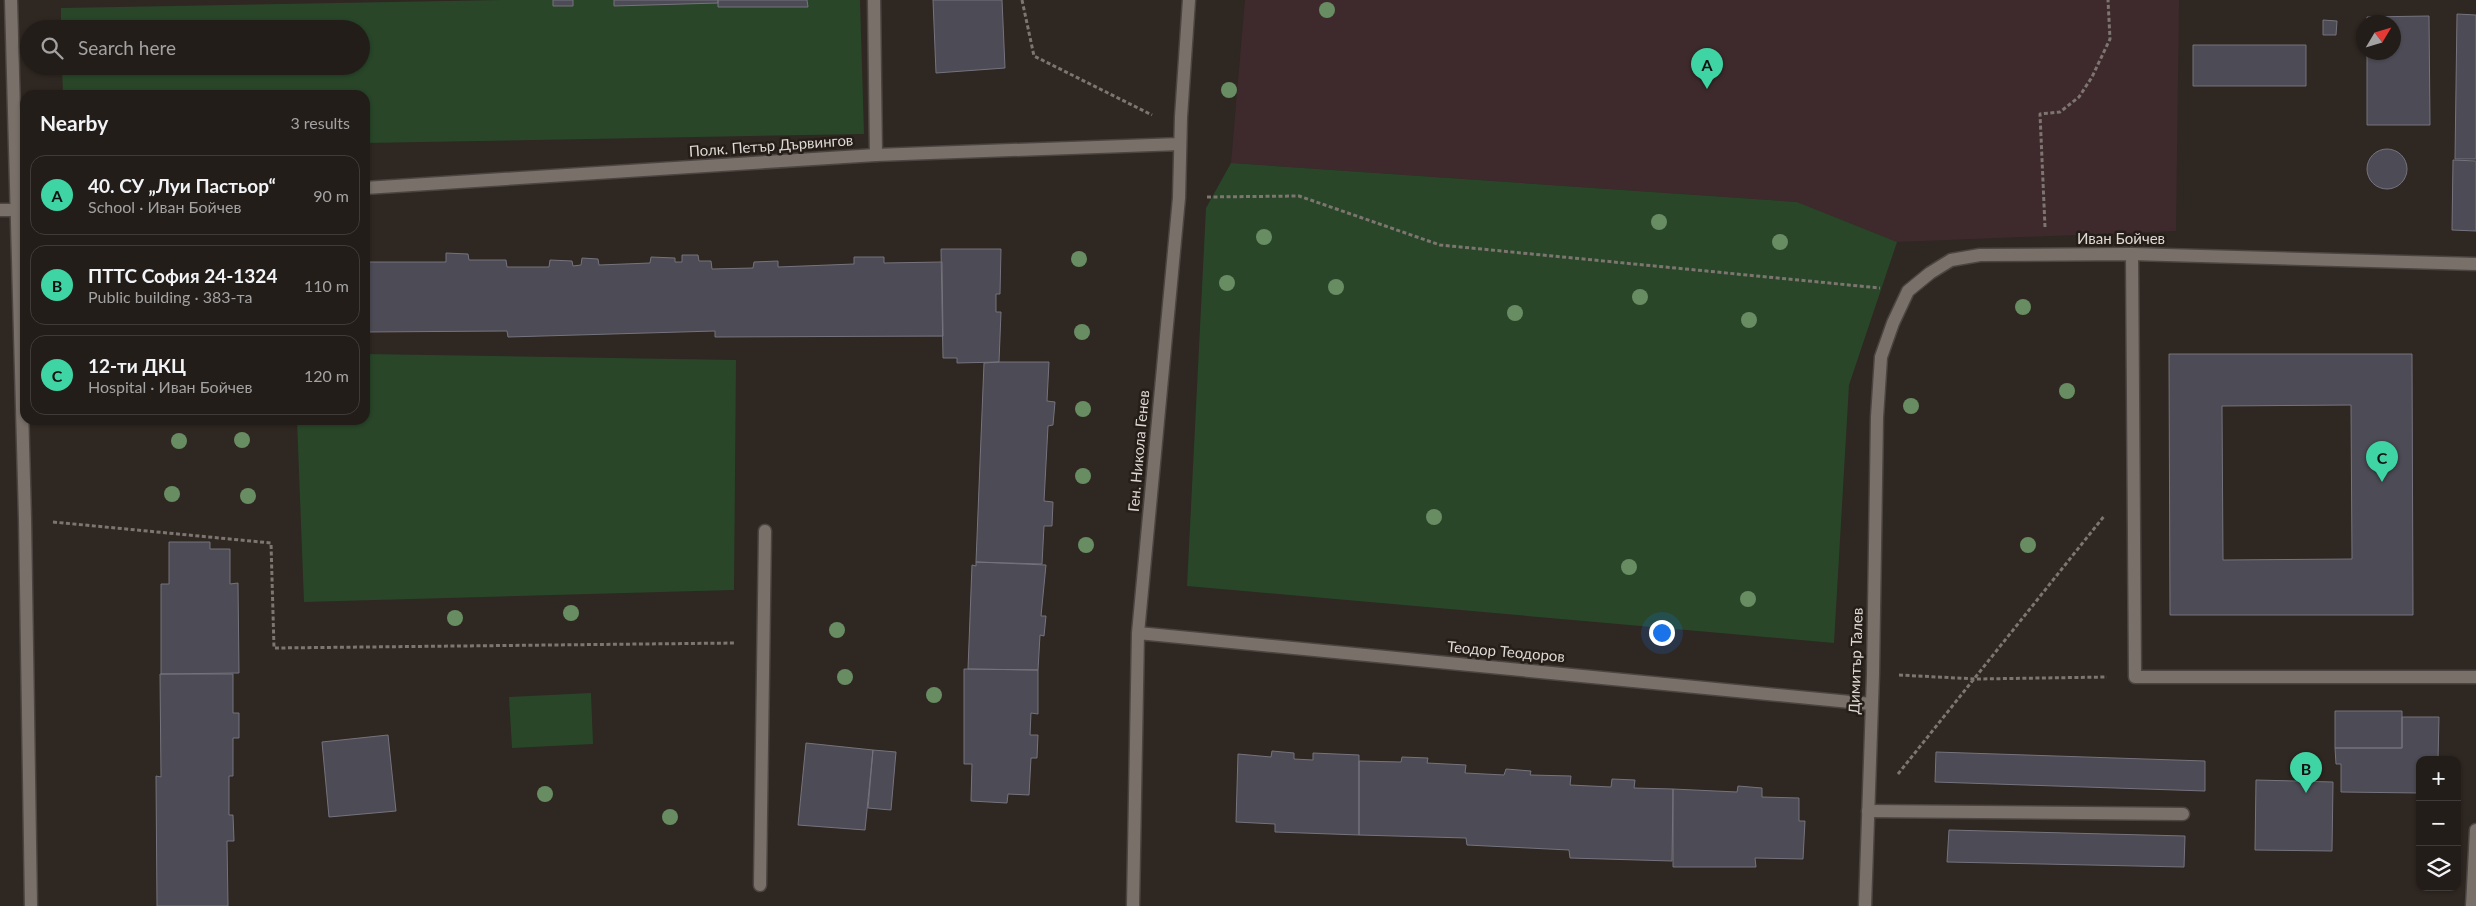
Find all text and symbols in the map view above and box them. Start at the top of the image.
north arrow [2356,15,2401,60]
search box [20,20,370,75]
icon: search [38,34,66,62]
text: Search here [78,36,176,59]
pin: A [1691,48,1723,89]
text: Nearby [40,110,108,135]
text: 3 results [290,113,350,132]
street label: Полк. Петър Дървингов [688,130,854,160]
text: 40. СУ „Луи Пастьор“ [88,174,276,197]
text: A [51,186,63,205]
text: 90 m [313,186,349,205]
text: School · Иван Бойчев [88,197,241,216]
street label: Иван Бойчев [2077,229,2165,247]
text: ПТТС София 24-1324 [88,264,277,287]
text: B [52,276,62,295]
text: 110 m [304,276,349,295]
text: Public building · 383-та [88,287,252,306]
text: 12-ти ДКЦ [88,354,186,377]
text: C [52,366,62,385]
text: 120 m [304,366,349,385]
text: Hospital · Иван Бойчев [88,377,252,396]
street label: Ген. Никола Генев [1124,389,1152,513]
pin: C [2366,441,2398,482]
street label: Димитър Талев [1844,607,1866,715]
your location [1649,620,1675,646]
street label: Теодор Теодоров [1446,637,1566,665]
pin: B [2290,752,2322,793]
map controls [2416,756,2461,891]
button: + [2416,756,2461,801]
button: − [2416,801,2461,846]
button: layers [2416,846,2461,891]

